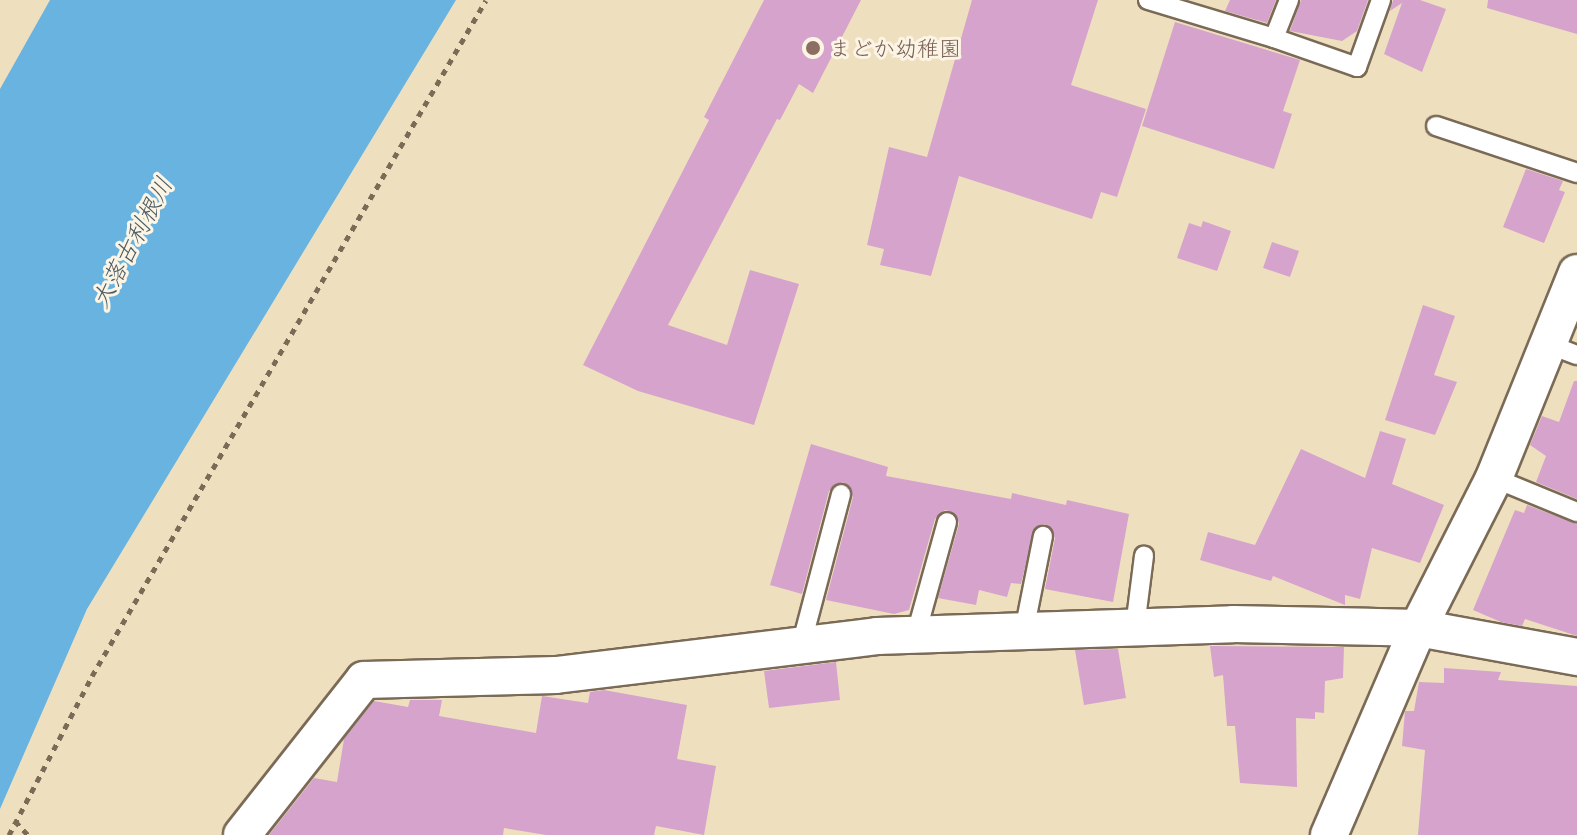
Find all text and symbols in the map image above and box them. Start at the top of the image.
place label: まどか幼稚園 [829,35,961,61]
marker: まどか幼稚園 [804,39,822,57]
water label: 大落古利根川 [84,172,178,312]

